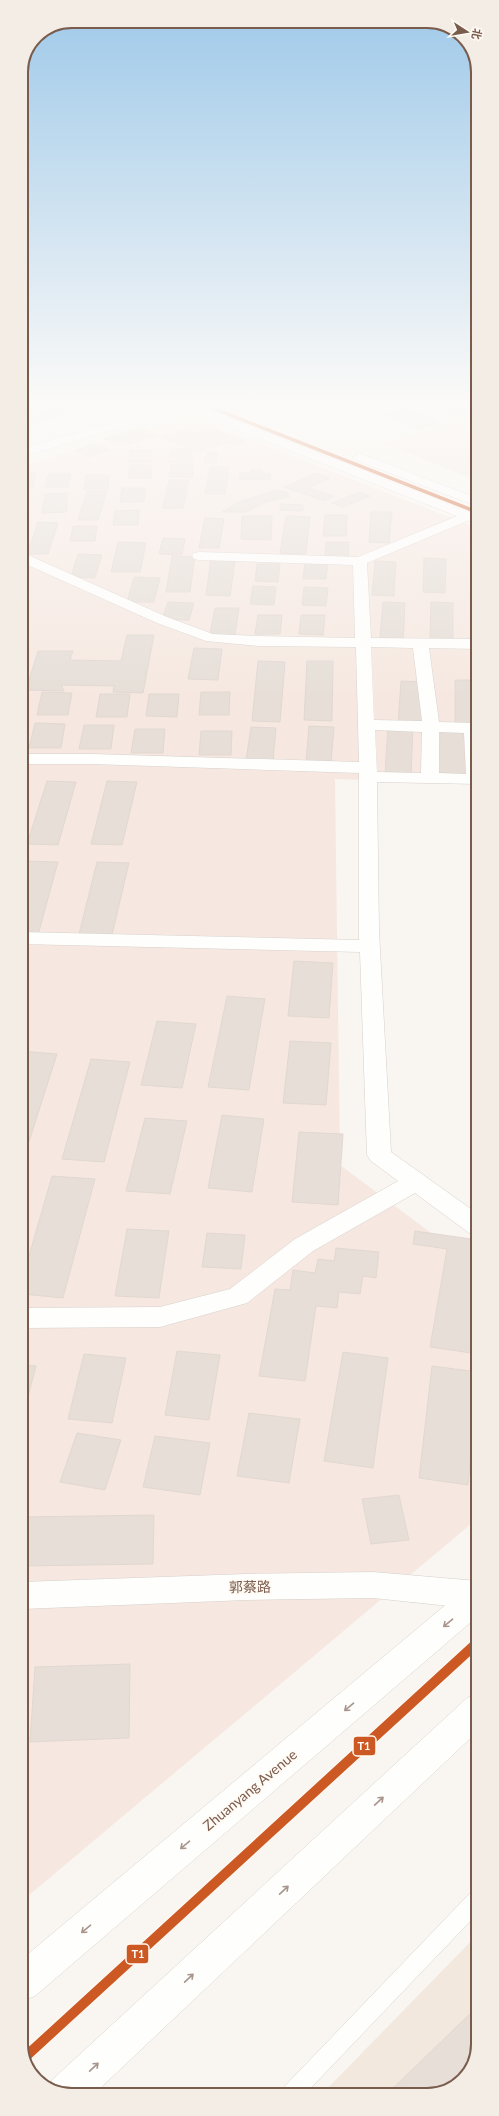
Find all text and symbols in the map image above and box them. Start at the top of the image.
north arrow [447,12,487,52]
text: 北 [470,27,485,41]
street label: 郭蔡路 [229,1578,271,1595]
one-way arrow [443,1618,453,1627]
one-way arrow [343,1702,354,1711]
line badge: T1 [353,1736,376,1756]
text: T1 [358,1739,370,1752]
street label: Zhuanyang Avenue [199,1745,300,1834]
one-way arrow [374,1796,384,1806]
one-way arrow [180,1840,191,1849]
one-way arrow [279,1885,289,1894]
one-way arrow [81,1924,91,1933]
line badge: T1 [126,1944,149,1964]
text: T1 [132,1947,144,1960]
one-way arrow [184,1973,194,1983]
one-way arrow [89,2062,99,2072]

